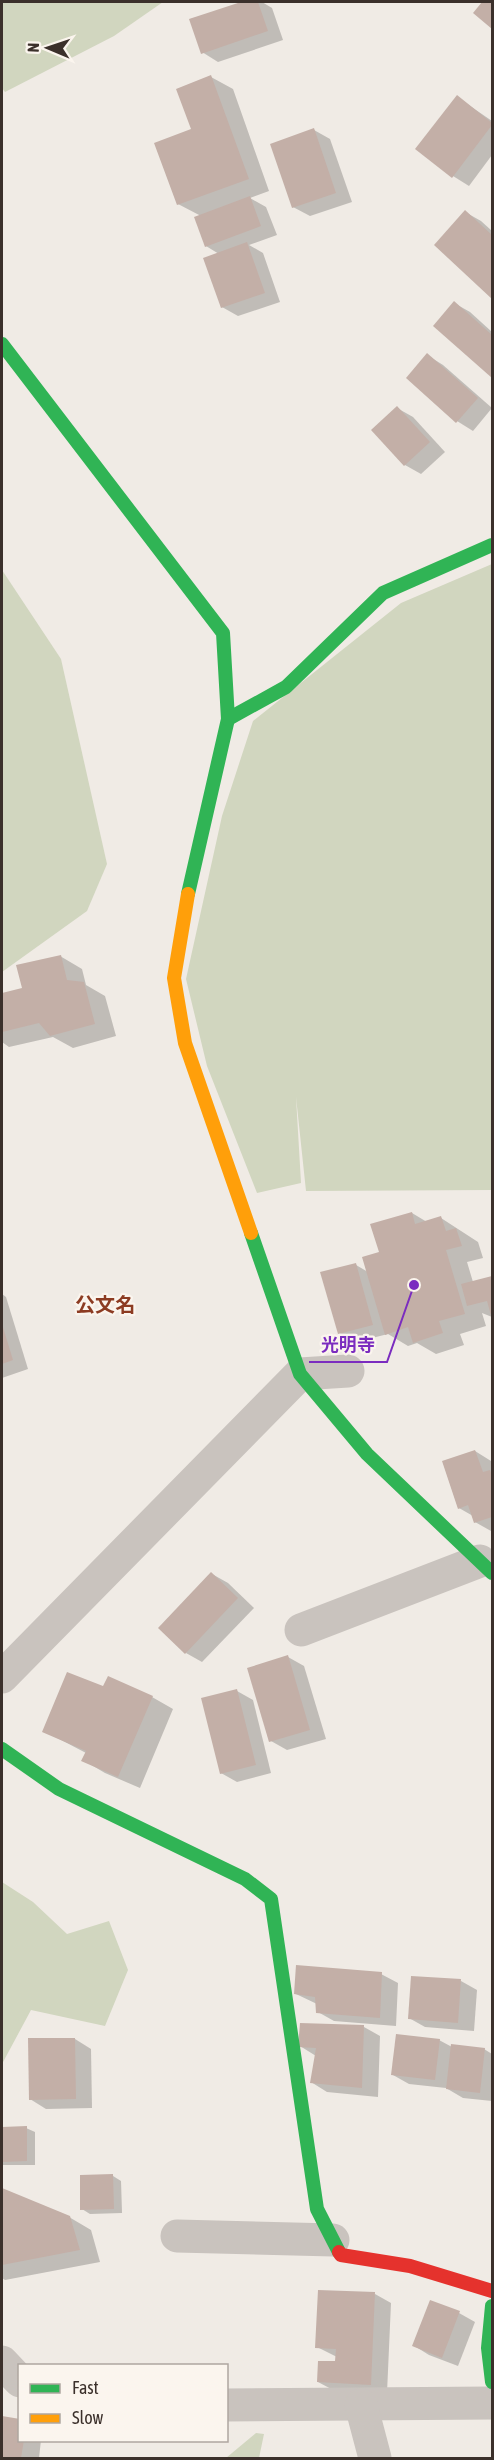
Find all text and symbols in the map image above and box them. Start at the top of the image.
north arrow [18,18,78,78]
text: N [24,42,42,53]
district label: 公文名 [75,1293,135,1316]
callout: 光明寺 [309,1326,387,1362]
text: 光明寺 [321,1334,375,1355]
legend [18,2364,228,2442]
text: Fast [72,2377,99,2398]
text: Slow [72,2407,103,2428]

